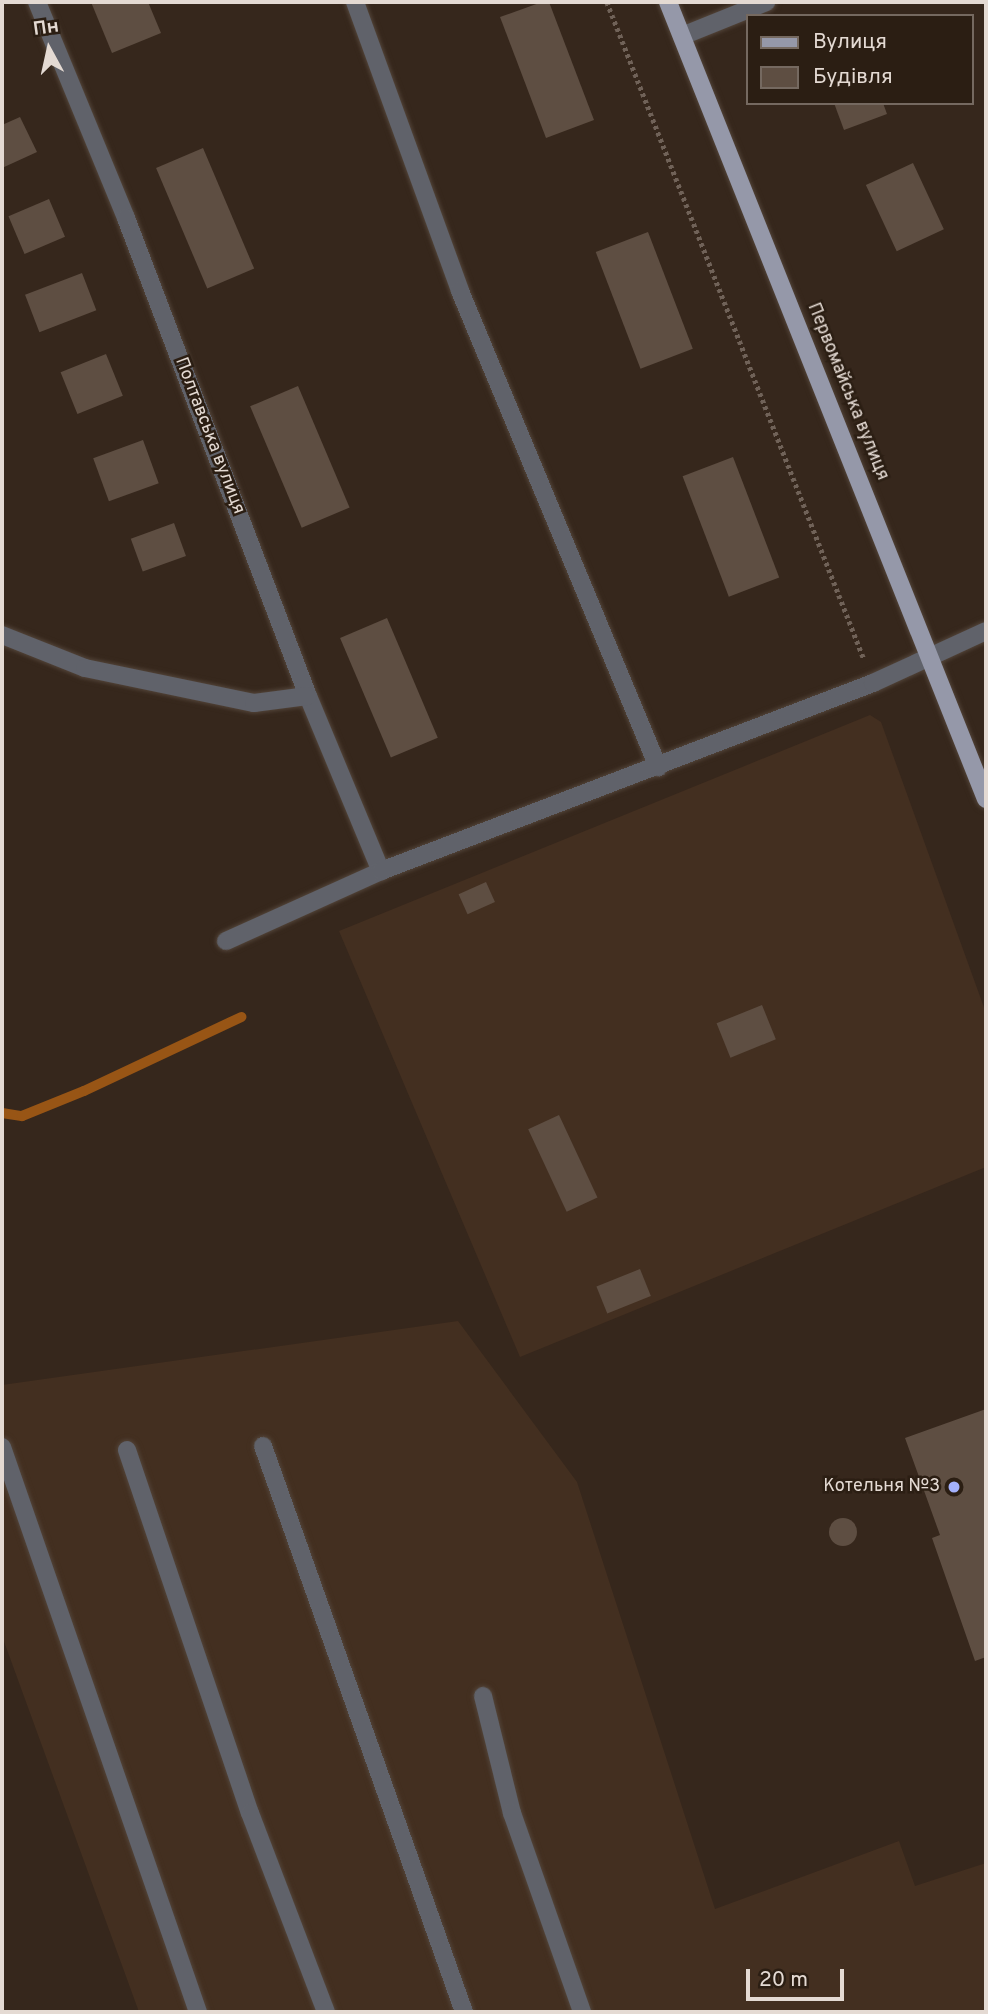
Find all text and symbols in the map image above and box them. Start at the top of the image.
north arrow [14,14,84,84]
legend [746,14,974,105]
text: Пн [32,15,60,42]
text: Вулиця [813,29,887,56]
text: Будівля [813,64,893,91]
street label: Первомайська вулиця [801,300,893,484]
street label: Полтавська вулиця [169,355,249,517]
place label: Котельня №3 [823,1476,940,1498]
marker: Котельня №3 [946,1479,962,1495]
scale bar [750,1954,848,1998]
text: 20 m [759,1967,808,1994]

